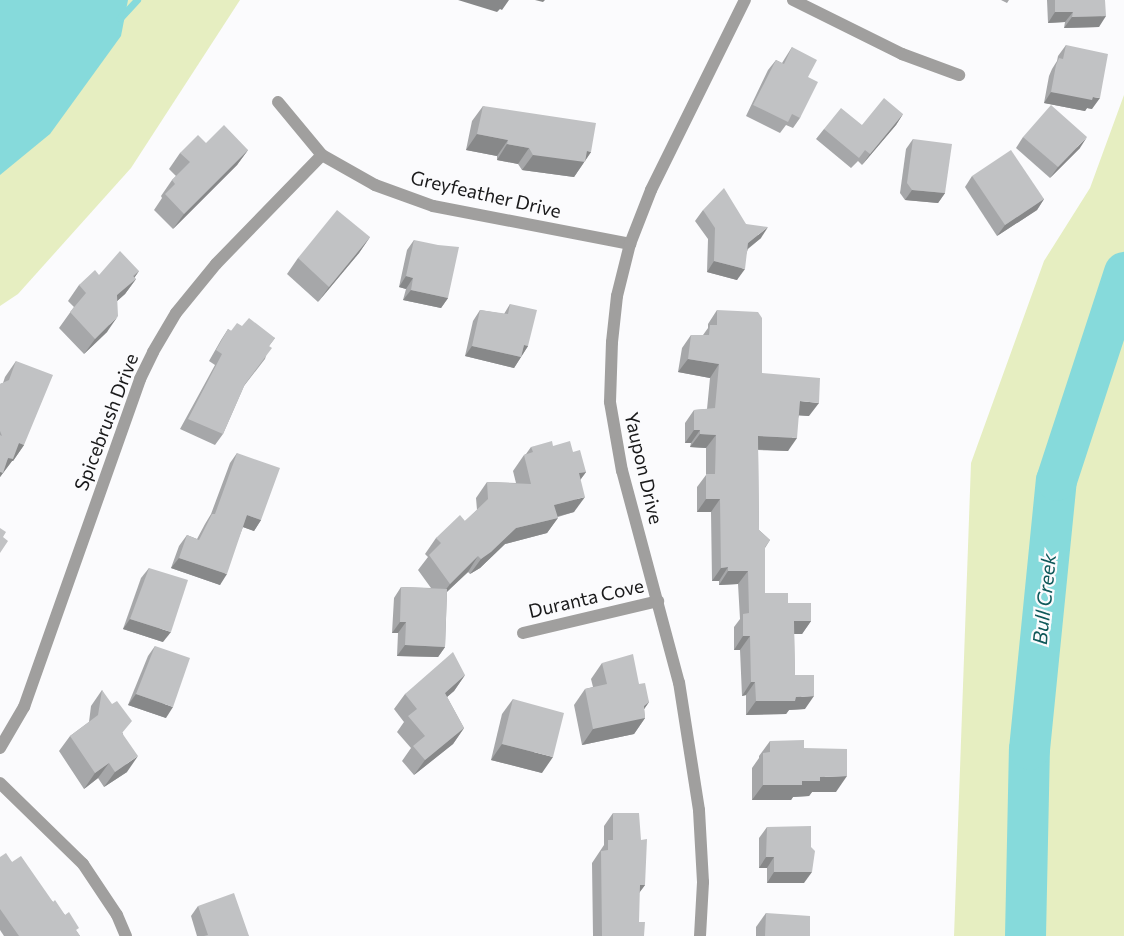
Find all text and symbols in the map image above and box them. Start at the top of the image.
street label: Greyfeather Drive [409,166,563,222]
street label: Spicebrush Drive [69,350,143,494]
street label: Yaupon Drive [620,410,668,526]
water label: Bull Creek [1027,552,1061,646]
street label: Duranta Cove [526,574,646,622]

